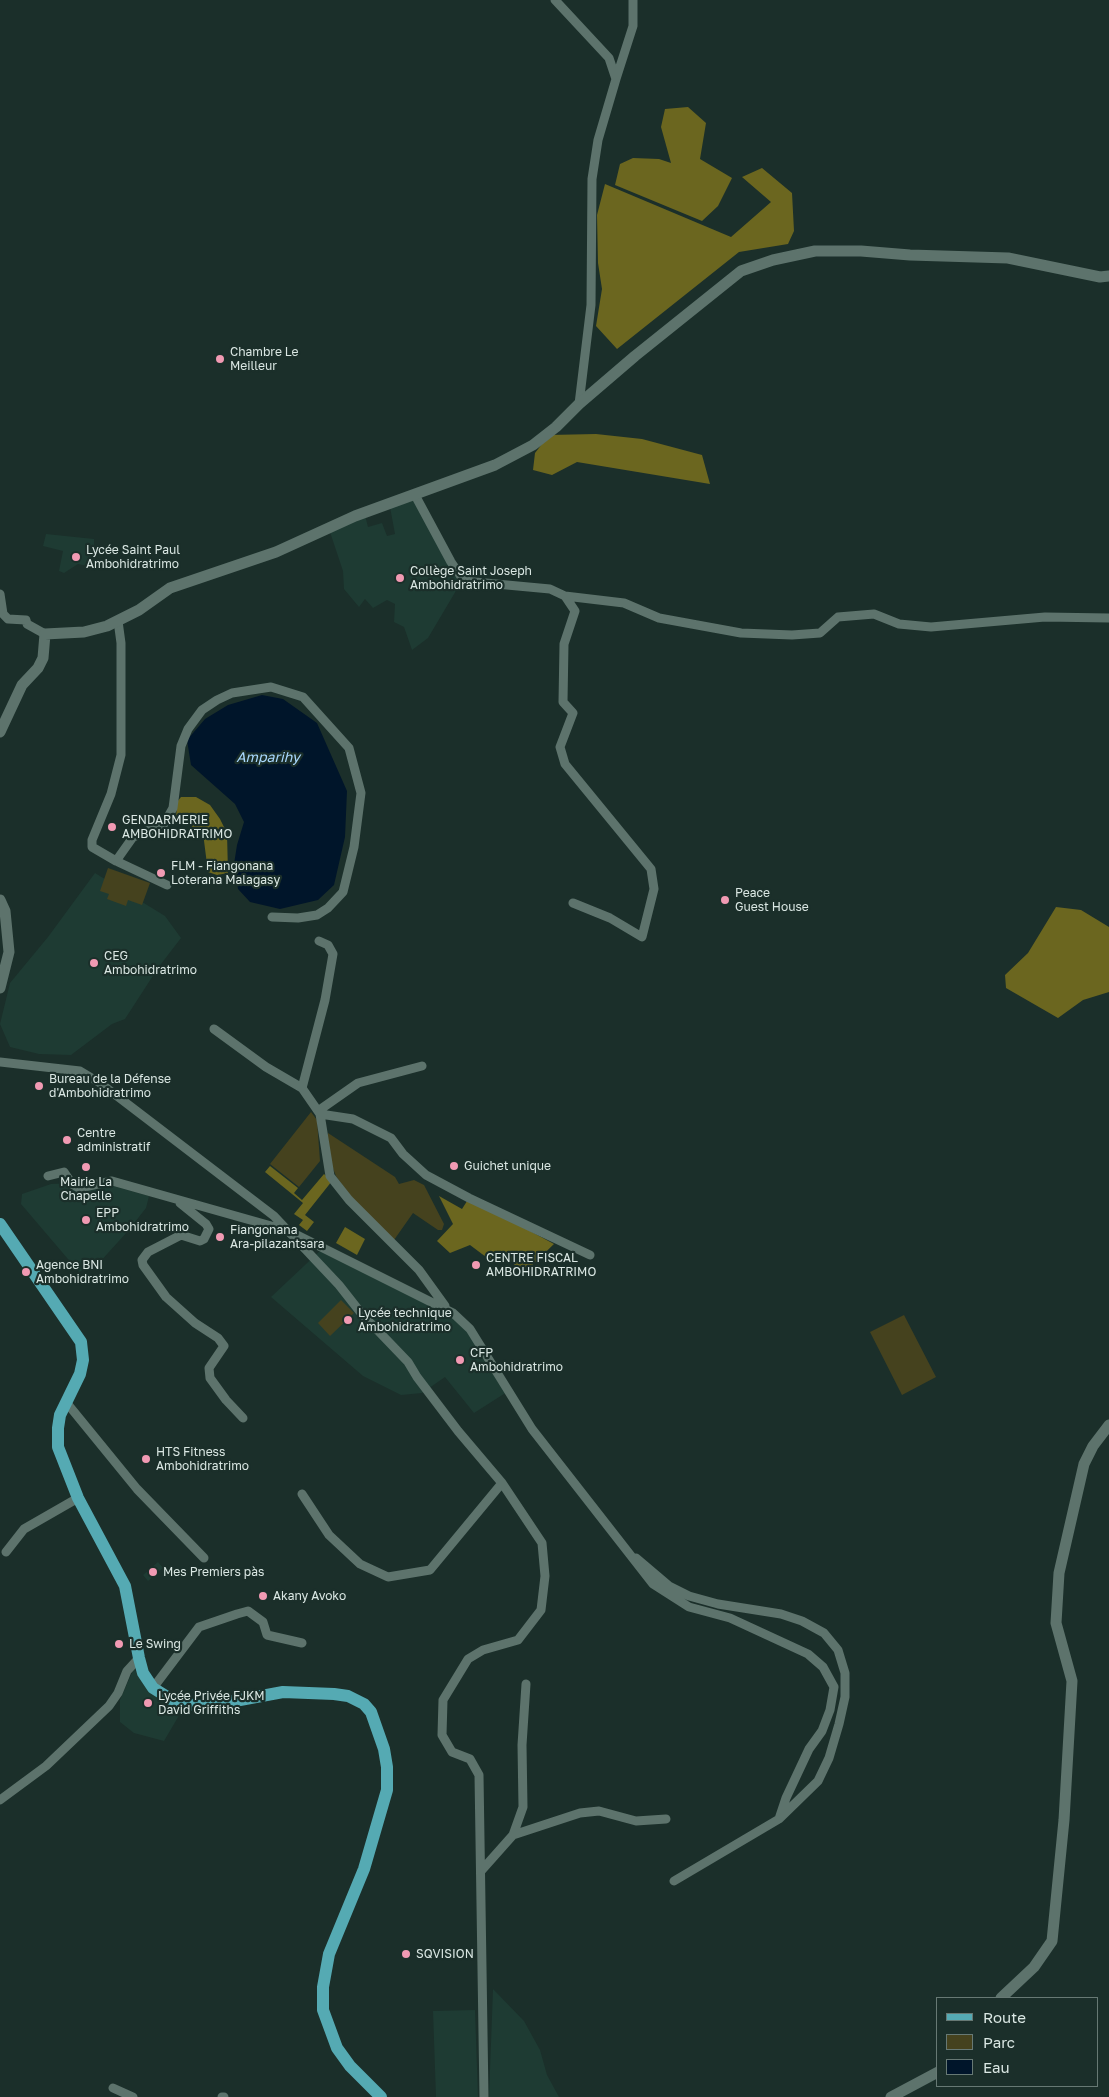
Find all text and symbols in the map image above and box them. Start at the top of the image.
place label: Chambre Le Meilleur [230,345,299,373]
marker: Chambre Le Meilleur [214,353,226,365]
place label: Lycée Saint Paul Ambohidratrimo [86,543,180,571]
marker: Lycée Saint Paul Ambohidratrimo [70,551,82,563]
place label: Collège Saint Joseph Ambohidratrimo [410,564,532,592]
marker: Collège Saint Joseph Ambohidratrimo [394,572,406,584]
water label: Amparihy [236,750,300,766]
place label: GENDARMERIE AMBOHIDRATRIMO [122,813,232,841]
marker: GENDARMERIE AMBOHIDRATRIMO [106,821,118,833]
place label: FLM - Fiangonana Loterana Malagasy [171,859,280,887]
marker: FLM - Fiangonana Loterana Malagasy [155,867,167,879]
place label: Peace Guest House [735,886,809,914]
marker: Peace Guest House [719,894,731,906]
place label: CEG Ambohidratrimo [104,949,197,977]
marker: CEG Ambohidratrimo [88,957,100,969]
place label: Bureau de la Défense d'Ambohidratrimo [49,1072,171,1100]
marker: Bureau de la Défense d'Ambohidratrimo [33,1080,45,1092]
place label: Centre administratif [77,1126,150,1154]
marker: Centre administratif [61,1134,73,1146]
place label: Guichet unique [464,1159,551,1173]
marker: Guichet unique [448,1160,460,1172]
marker: Mairie La Chapelle [80,1161,92,1173]
place label: Mairie La Chapelle [60,1175,112,1203]
place label: EPP Ambohidratrimo [96,1206,189,1234]
marker: EPP Ambohidratrimo [80,1214,92,1226]
place label: Fiangonana Ara-pilazantsara [230,1223,325,1251]
marker: Fiangonana Ara-pilazantsara [214,1231,226,1243]
place label: CENTRE FISCAL AMBOHIDRATRIMO [486,1251,596,1279]
place label: Agence BNI Ambohidratrimo [36,1258,129,1286]
marker: CENTRE FISCAL AMBOHIDRATRIMO [470,1259,482,1271]
marker: Agence BNI Ambohidratrimo [20,1266,32,1278]
place label: Lycée technique Ambohidratrimo [358,1306,452,1334]
marker: Lycée technique Ambohidratrimo [342,1314,354,1326]
place label: CFP Ambohidratrimo [470,1346,563,1374]
marker: CFP Ambohidratrimo [454,1354,466,1366]
place label: HTS Fitness Ambohidratrimo [156,1445,249,1473]
marker: HTS Fitness Ambohidratrimo [140,1453,152,1465]
place label: Mes Premiers pàs [163,1565,264,1579]
marker: Mes Premiers pàs [147,1566,159,1578]
place label: Akany Avoko [273,1589,346,1603]
marker: Akany Avoko [257,1590,269,1602]
place label: Le Swing [129,1637,181,1651]
marker: Le Swing [113,1638,125,1650]
place label: Lycée Privée FJKM David Griffiths [158,1689,265,1717]
marker: Lycée Privée FJKM David Griffiths [142,1697,154,1709]
place label: SQVISION [416,1947,474,1961]
marker: SQVISION [400,1948,412,1960]
legend [936,1997,1099,2087]
text: Route [983,2008,1026,2026]
text: Parc [983,2033,1015,2051]
text: Eau [983,2058,1010,2076]

